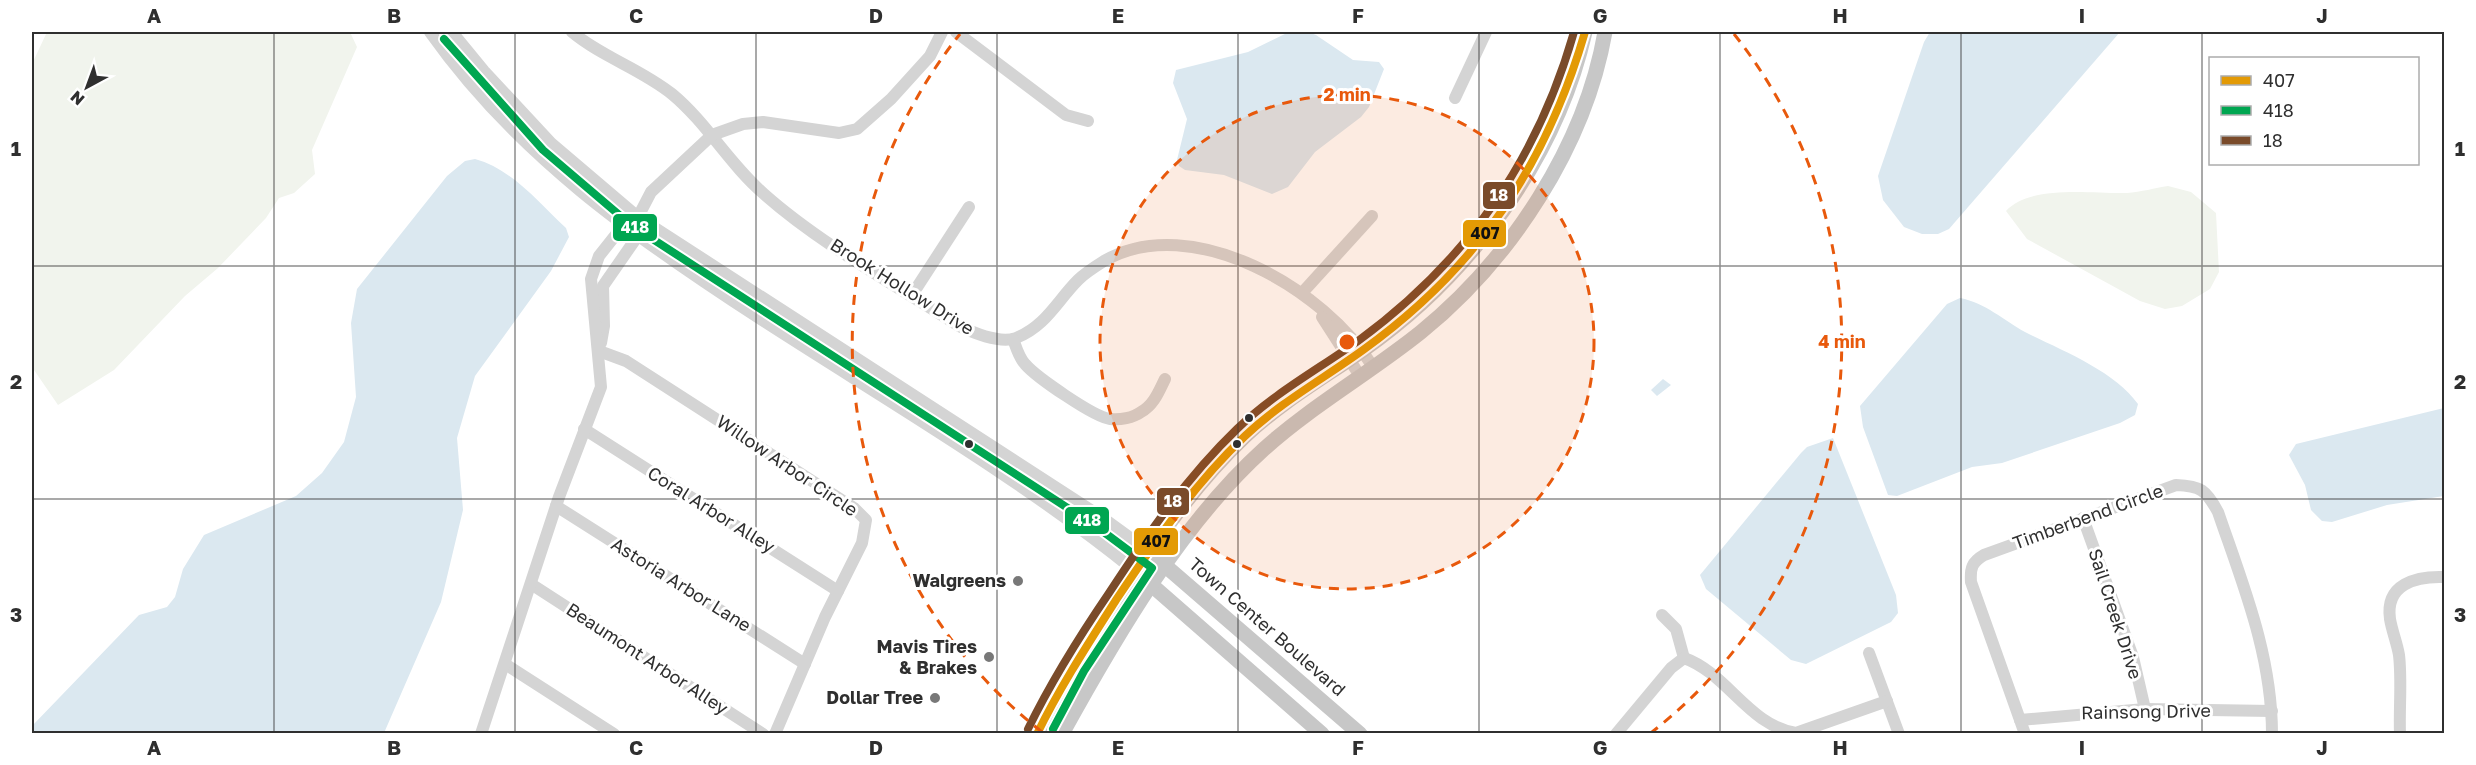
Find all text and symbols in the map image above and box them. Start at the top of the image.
text: A [147,3,161,27]
text: B [387,3,401,27]
text: C [629,3,643,27]
text: D [869,3,883,27]
text: E [1112,3,1124,27]
text: F [1352,3,1364,27]
text: G [1593,3,1607,27]
text: H [1832,3,1848,27]
text: I [2079,3,2085,27]
text: J [2316,3,2328,27]
north arrow [57,57,117,117]
legend [2209,57,2419,165]
text: 407 [2263,69,2295,91]
text: 2 min [1323,83,1371,105]
text: N [66,87,88,110]
text: 418 [2263,99,2294,121]
text: 18 [2263,129,2283,151]
text: 1 [11,136,21,160]
text: 1 [2455,136,2465,160]
line badge: 18 [1482,181,1516,210]
text: 18 [1490,185,1508,205]
line badge: 418 [612,213,658,242]
text: 418 [621,217,649,237]
line badge: 407 [1462,219,1507,248]
text: 407 [1470,223,1500,243]
street label: Brook Hollow Drive [827,233,978,339]
text: 4 min [1818,330,1866,352]
centre of rings [1337,332,1357,352]
text: 2 [10,369,22,393]
text: 2 [2454,369,2466,393]
street label: Willow Arbor Circle [713,410,862,521]
unlabelled marker [1243,412,1255,424]
unlabelled marker [963,438,975,450]
unlabelled marker [1231,438,1243,450]
street label: Coral Arbor Alley [644,461,779,557]
street label: Timberbend Circle [2010,479,2166,553]
line badge: 18 [1156,487,1190,516]
text: 18 [1164,491,1182,511]
line badge: 418 [1064,506,1110,535]
text: 418 [1073,510,1101,530]
line badge: 407 [1133,527,1179,556]
text: 407 [1141,531,1171,551]
street label: Astoria Arbor Lane [608,532,755,636]
street label: Sail Creek Drive [2084,546,2147,682]
street label: Town Center Boulevard [1185,552,1350,700]
place label: Walgreens [912,569,1006,591]
marker: Walgreens [1011,574,1025,588]
street label: Beaumont Arbor Alley [562,598,733,719]
text: 3 [10,602,22,626]
text: 3 [2454,602,2466,626]
place label: Mavis Tires & Brakes [876,635,977,678]
marker: Mavis Tires & Brakes [982,650,996,664]
place label: Dollar Tree [826,686,923,708]
marker: Dollar Tree [928,691,942,705]
street label: Rainsong Drive [2081,699,2211,723]
text: A [147,735,161,759]
text: B [387,735,401,759]
text: C [629,735,643,759]
text: D [869,735,883,759]
text: E [1112,735,1124,759]
text: F [1352,735,1364,759]
text: G [1593,735,1607,759]
text: H [1832,735,1848,759]
text: I [2079,735,2085,759]
text: J [2316,735,2328,759]

